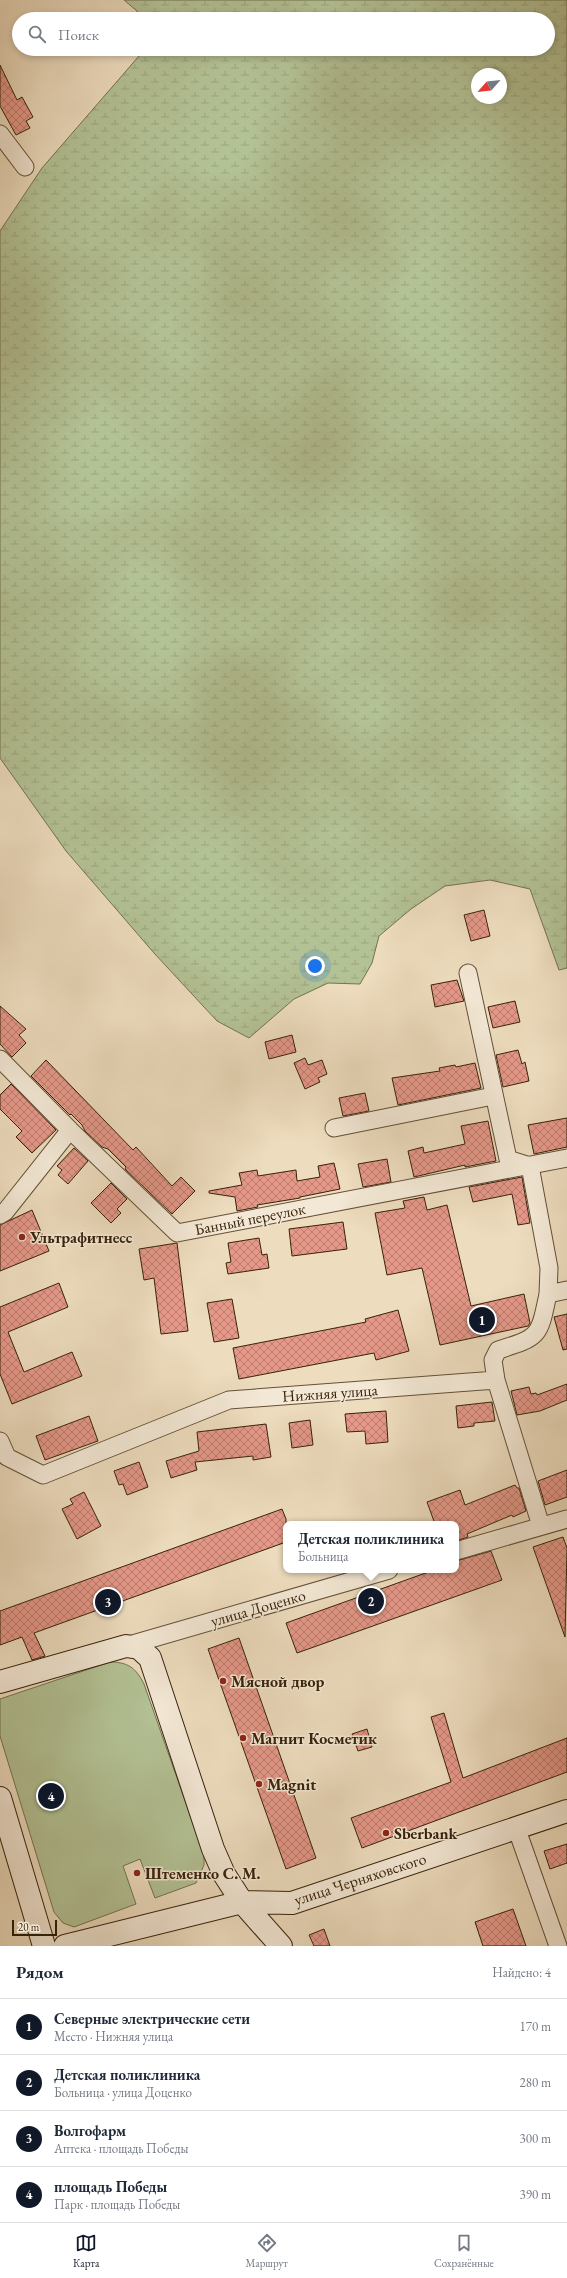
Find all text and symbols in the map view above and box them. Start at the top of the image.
search box [12,12,555,56]
icon: search [26,23,48,45]
text: Поиск [58,25,99,44]
north arrow [471,68,507,104]
your location [305,956,325,976]
street label: Банный переулок [193,1198,308,1240]
place label: Ультрафитнесс [29,1227,133,1248]
marker: Ультрафитнесс [17,1232,27,1242]
pin: 1 [469,1305,495,1335]
street label: Нижняя улица [281,1379,379,1407]
popup [283,1521,459,1573]
text: Детская поликлиника [298,1529,444,1548]
text: Больница [298,1548,348,1565]
street label: улица Доценко [208,1584,308,1632]
pin: 2 [358,1586,384,1616]
pin: 3 [95,1587,121,1617]
place label: Мясной двор [231,1671,324,1692]
marker: Мясной двор [218,1676,228,1686]
place label: Магнит Косметик [251,1728,377,1749]
marker: Магнит Косметик [238,1733,248,1743]
place label: Magnit [267,1774,316,1795]
marker: Magnit [254,1779,264,1789]
pin: 4 [38,1781,64,1811]
place label: Sberbank [394,1823,458,1844]
marker: Sberbank [381,1828,391,1838]
street label: улица Черняховского [291,1848,429,1910]
place label: Штеменко С. М. [145,1863,261,1884]
marker: Штеменко С. М. [132,1868,142,1878]
scale bar [12,1918,57,1937]
text: 20 m [18,1920,39,1934]
text: Рядом [16,1961,64,1983]
text: Найдено: 4 [492,1964,551,1981]
text: Северные электрические сети [54,2009,250,2028]
text: 1 [26,2018,32,2035]
text: 170 m [520,2018,551,2035]
text: Место · Нижняя улица [54,2028,173,2045]
text: Детская поликлиника [54,2065,200,2084]
text: 2 [26,2074,32,2091]
text: 280 m [520,2074,551,2091]
text: Больница · улица Доценко [54,2084,192,2101]
text: Волгофарм [54,2121,126,2140]
text: 3 [26,2130,32,2147]
text: 300 m [520,2130,551,2147]
text: Аптека · площадь Победы [54,2140,188,2157]
text: площадь Победы [54,2177,167,2196]
text: 4 [26,2186,32,2203]
text: 390 m [520,2186,551,2203]
text: Парк · площадь Победы [54,2196,180,2213]
tab: Карта [73,2232,99,2270]
tab: Маршрут [246,2232,288,2270]
tab: Сохранённые [434,2232,494,2270]

